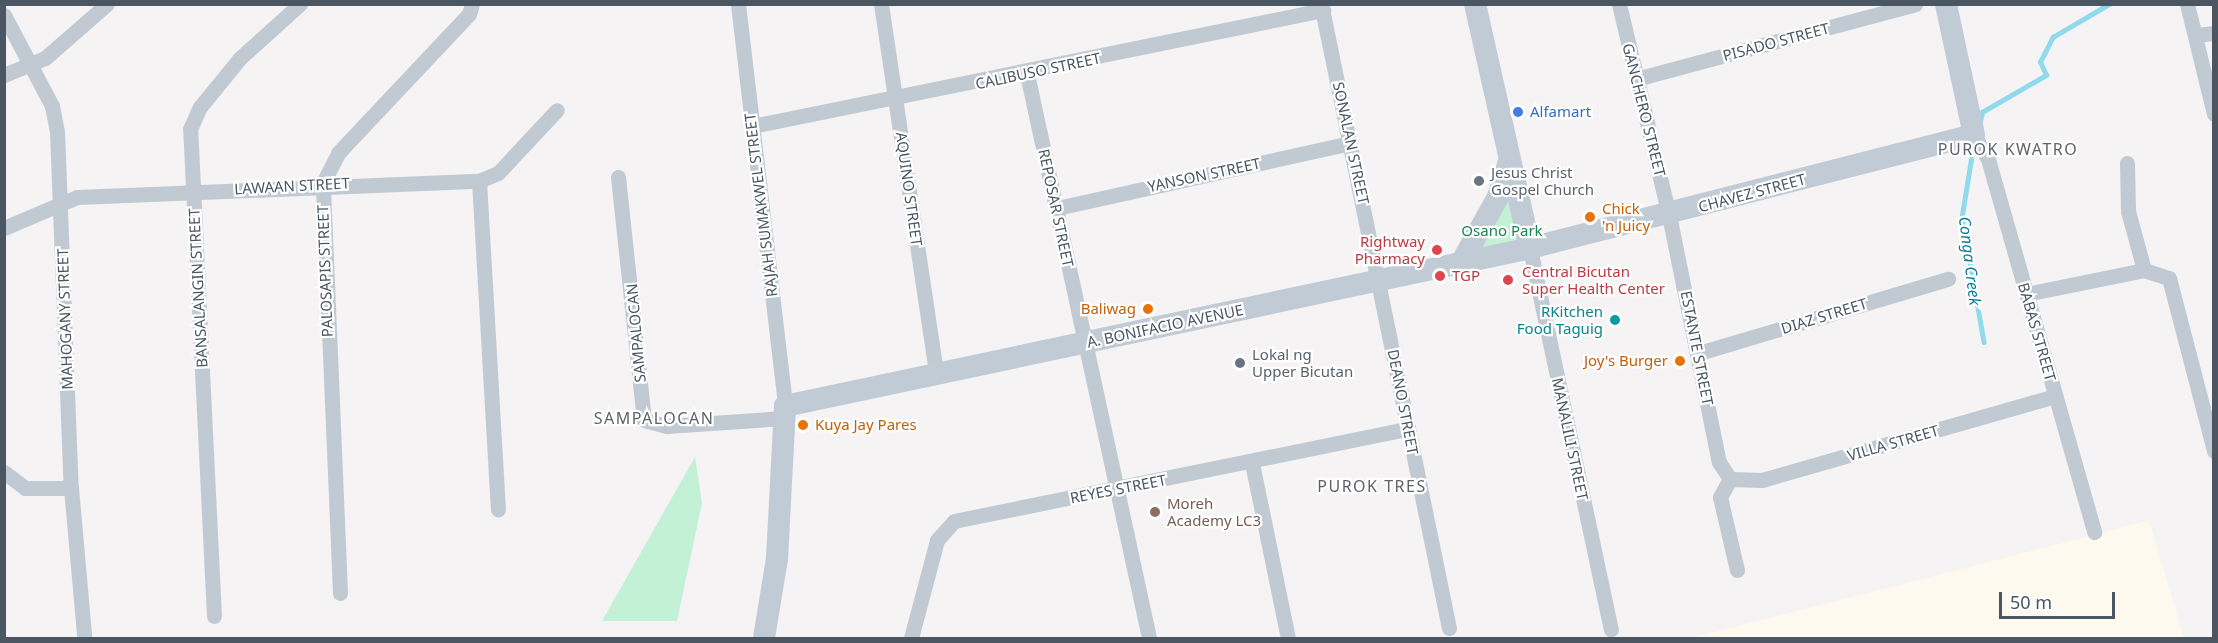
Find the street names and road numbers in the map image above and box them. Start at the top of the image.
street label: PISADO STREET [1721,19,1831,65]
street label: GANCHERO STREET [1619,41,1669,179]
street label: CALIBUSO STREET [974,49,1102,93]
street label: SONALAN STREET [1329,80,1373,206]
street label: RAJAH SUMAKWEL STREET [741,112,781,298]
street label: AQUINO STREET [892,131,926,247]
street label: REPOSAR STREET [1035,147,1077,269]
street label: YANSON STREET [1146,154,1262,196]
street label: CHAVEZ STREET [1696,170,1808,216]
street label: LAWAAN STREET [234,174,350,198]
street label: PALOSAPIS STREET [314,205,336,337]
street label: BANSALANGIN STREET [185,208,211,368]
street label: MAHOGANY STREET [54,248,76,390]
street label: BABAS STREET [2014,281,2060,383]
street label: SAMPALOCAN [623,283,649,383]
street label: ESTANTE STREET [1677,289,1717,407]
street label: DIAZ STREET [1779,294,1869,338]
street label: A. BONIFACIO AVENUE [1085,301,1245,351]
street label: DEANO STREET [1384,348,1422,456]
street label: MANALILI STREET [1548,376,1592,502]
street label: VILLA STREET [1845,421,1941,465]
street label: REYES STREET [1068,471,1168,507]

